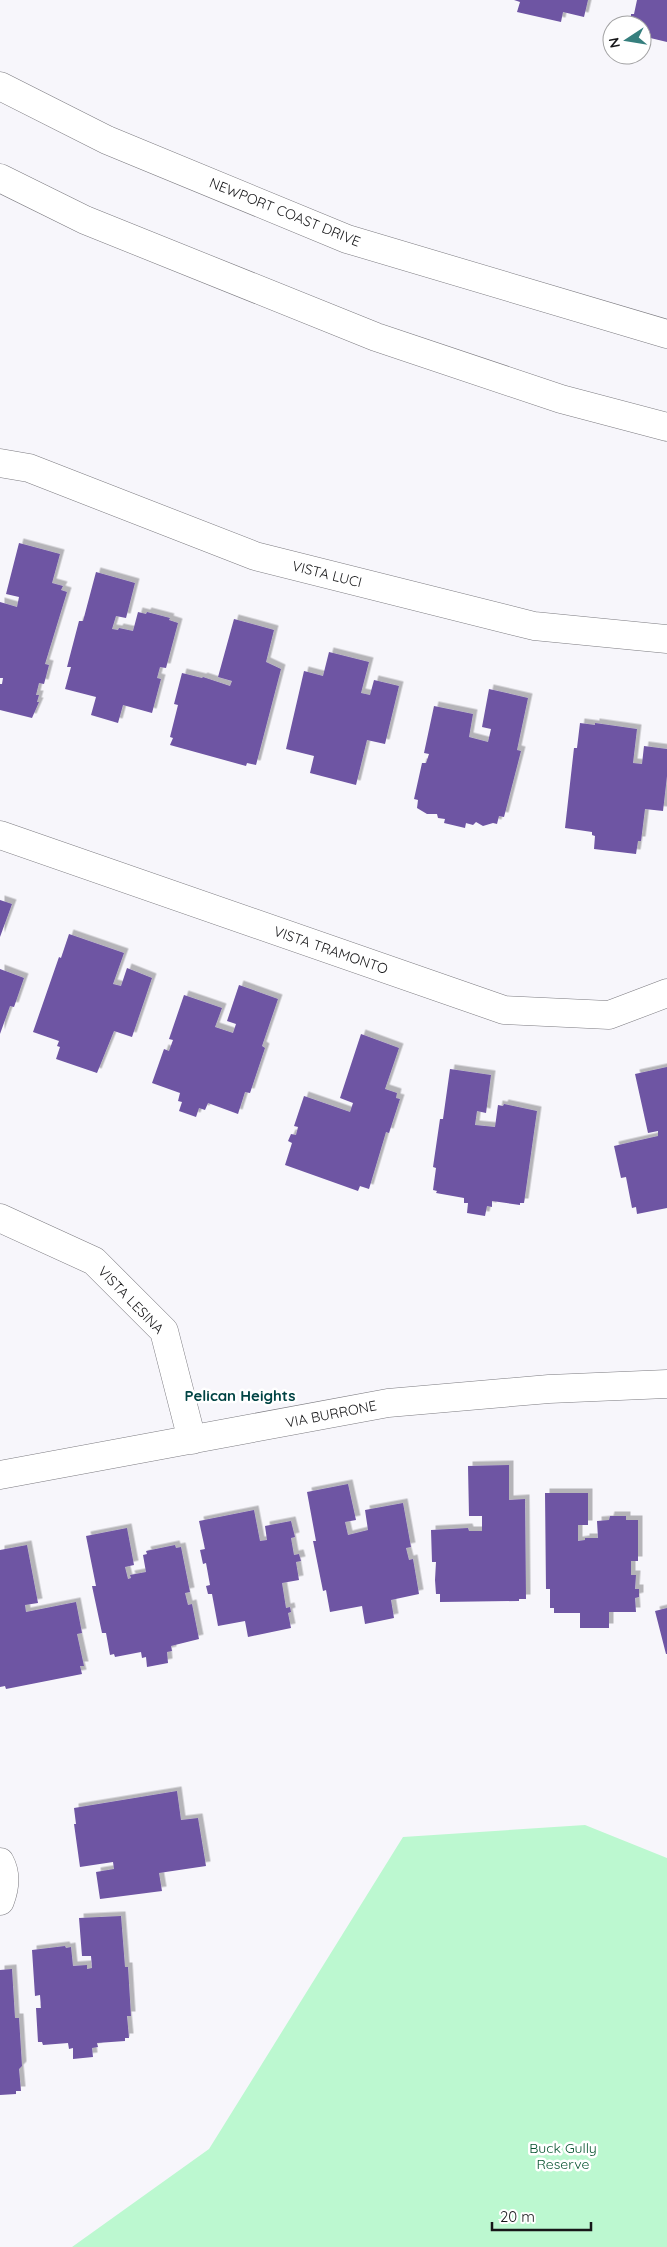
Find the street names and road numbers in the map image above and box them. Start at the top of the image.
street label: NEWPORT COAST DRIVE [207,173,363,251]
street label: VISTA LUCI [290,557,364,591]
street label: VISTA TRAMONTO [272,922,391,978]
street label: VISTA LESINA [94,1262,168,1338]
street label: VIA BURRONE [284,1396,378,1432]

